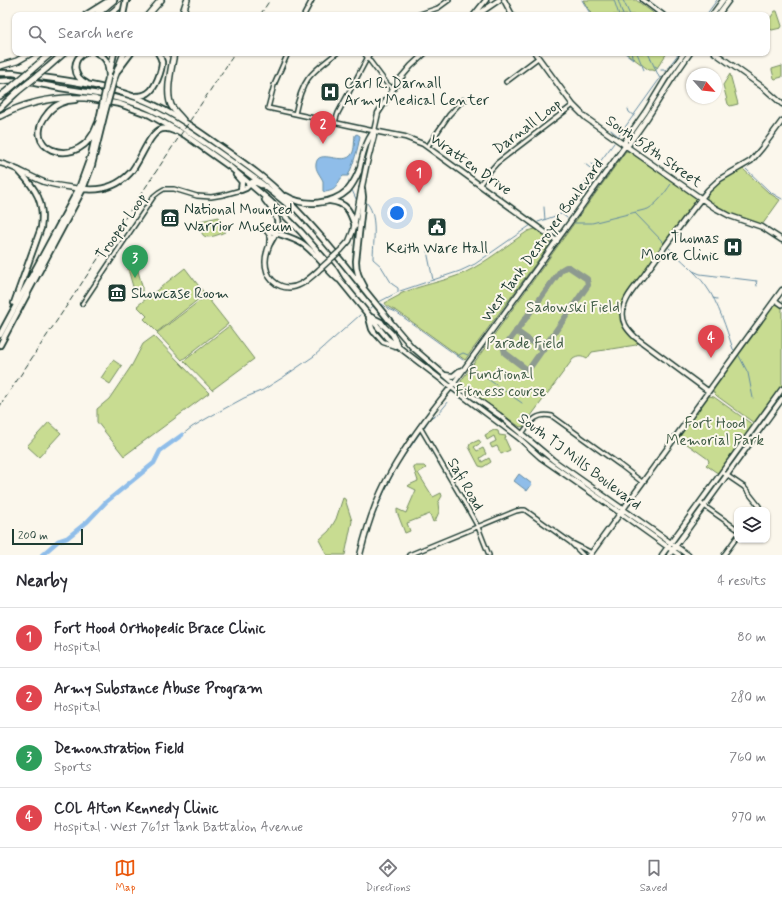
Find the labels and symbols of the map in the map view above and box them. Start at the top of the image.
north arrow [686,68,722,104]
place label: Carl R. Darnall Army Medical Center [344,74,490,111]
hospital icon: Carl R. Darnall Army Medical Center [319,81,341,103]
street label: Darnall Loop [489,94,566,159]
pin: 2 [310,111,336,144]
street label: South 58th Street [601,111,706,193]
street label: Wratten Drive [426,129,515,201]
street label: West Tank Destroyer Boulevard [477,155,609,326]
pin: 1 [406,160,432,193]
street label: Trooper Loop [92,189,152,264]
place label: National Mounted Warrior Museum [184,200,293,237]
your location [387,203,407,223]
museum icon: National Mounted Warrior Museum [159,207,181,229]
public building icon: Keith Ware Hall [426,216,448,238]
place label: Thomas Moore Clinic [641,229,719,266]
hospital icon: Thomas Moore Clinic [722,236,744,258]
place label: Keith Ware Hall [386,239,488,259]
pin: 3 [122,245,148,278]
museum icon: Showcase Room [106,282,128,304]
place label: Showcase Room [131,284,229,304]
park label: Sadowski Field [526,298,620,318]
pin: 4 [698,325,724,358]
park label: Parade Field [486,334,564,354]
park label: Functional Fitness course [456,365,546,402]
street label: South TJ Mills Boulevard [514,409,645,515]
park label: Fort Hood Memorial Park [666,414,764,451]
street label: Safi Road [442,455,488,514]
scale bar [12,527,83,546]

